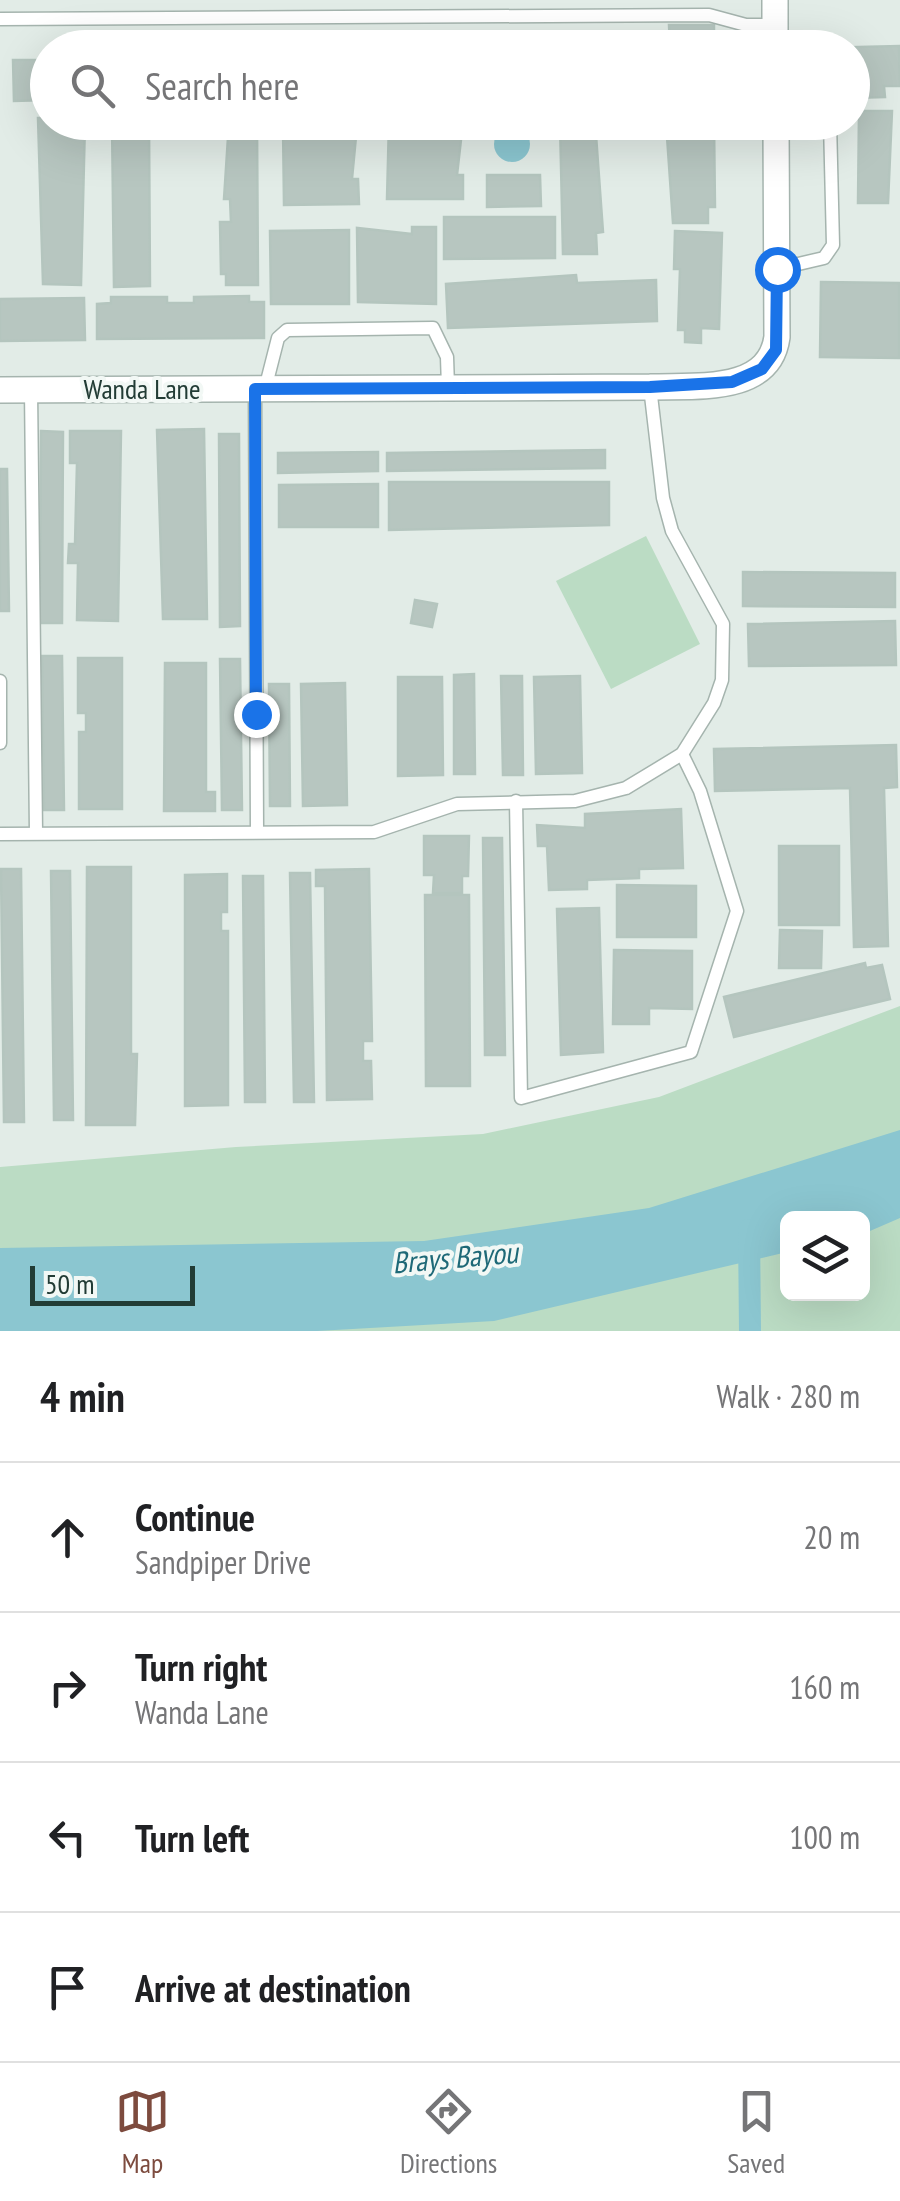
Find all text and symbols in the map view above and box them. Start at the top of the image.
search box [30,30,870,140]
icon: search [65,58,120,113]
text: Search here [145,61,299,110]
route start [755,247,801,293]
street label: Wanda Lane [84,370,200,407]
route end [234,692,280,738]
map controls [780,1211,870,1301]
button: layers [780,1211,870,1301]
water label: Brays Bayou [391,1231,521,1281]
scale bar [30,1261,195,1306]
text: 50 m [45,1265,94,1302]
text: 4 min [40,1369,125,1424]
text: Walk · 280 m [716,1375,860,1417]
text: Continue [135,1492,255,1541]
icon: ahead [40,1510,95,1565]
text: 20 m [804,1516,860,1558]
text: Sandpiper Drive [135,1541,311,1583]
text: Turn right [135,1642,267,1691]
icon: right [40,1660,95,1715]
text: 160 m [789,1666,860,1708]
text: Wanda Lane [135,1691,269,1733]
icon: left [40,1810,95,1865]
text: Turn left [135,1813,249,1862]
text: 100 m [789,1816,860,1858]
icon: arrive [40,1960,95,2015]
text: Arrive at destination [135,1963,411,2012]
tab: Map [115,2084,170,2181]
tab: Directions [400,2084,497,2181]
tab: Saved [727,2084,785,2181]

